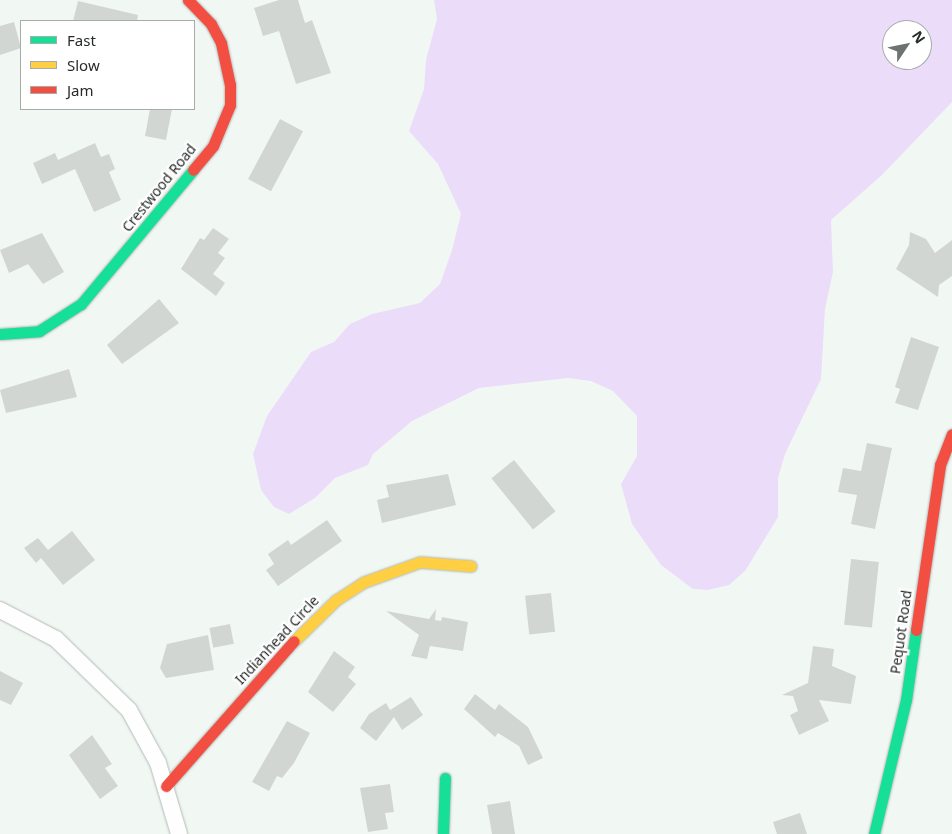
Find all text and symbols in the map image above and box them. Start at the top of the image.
legend [20,20,195,110]
north arrow [882,20,932,70]
text: N [908,27,930,47]
text: Fast [67,30,96,50]
text: Slow [67,55,100,75]
text: Jam [67,80,94,100]
street label: Crestwood Road [119,141,199,235]
street label: Pequot Road [887,589,915,675]
street label: Indianhead Circle [232,592,322,688]

